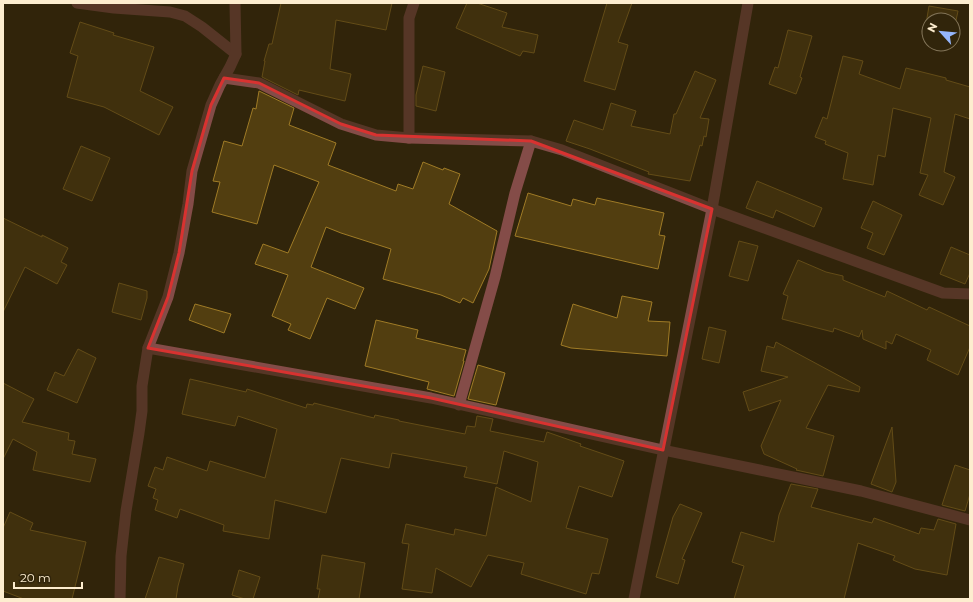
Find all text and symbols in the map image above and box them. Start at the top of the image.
north arrow [921,12,961,52]
text: N [924,20,940,35]
scale bar [14,564,82,590]
text: 20 m [20,570,51,585]

